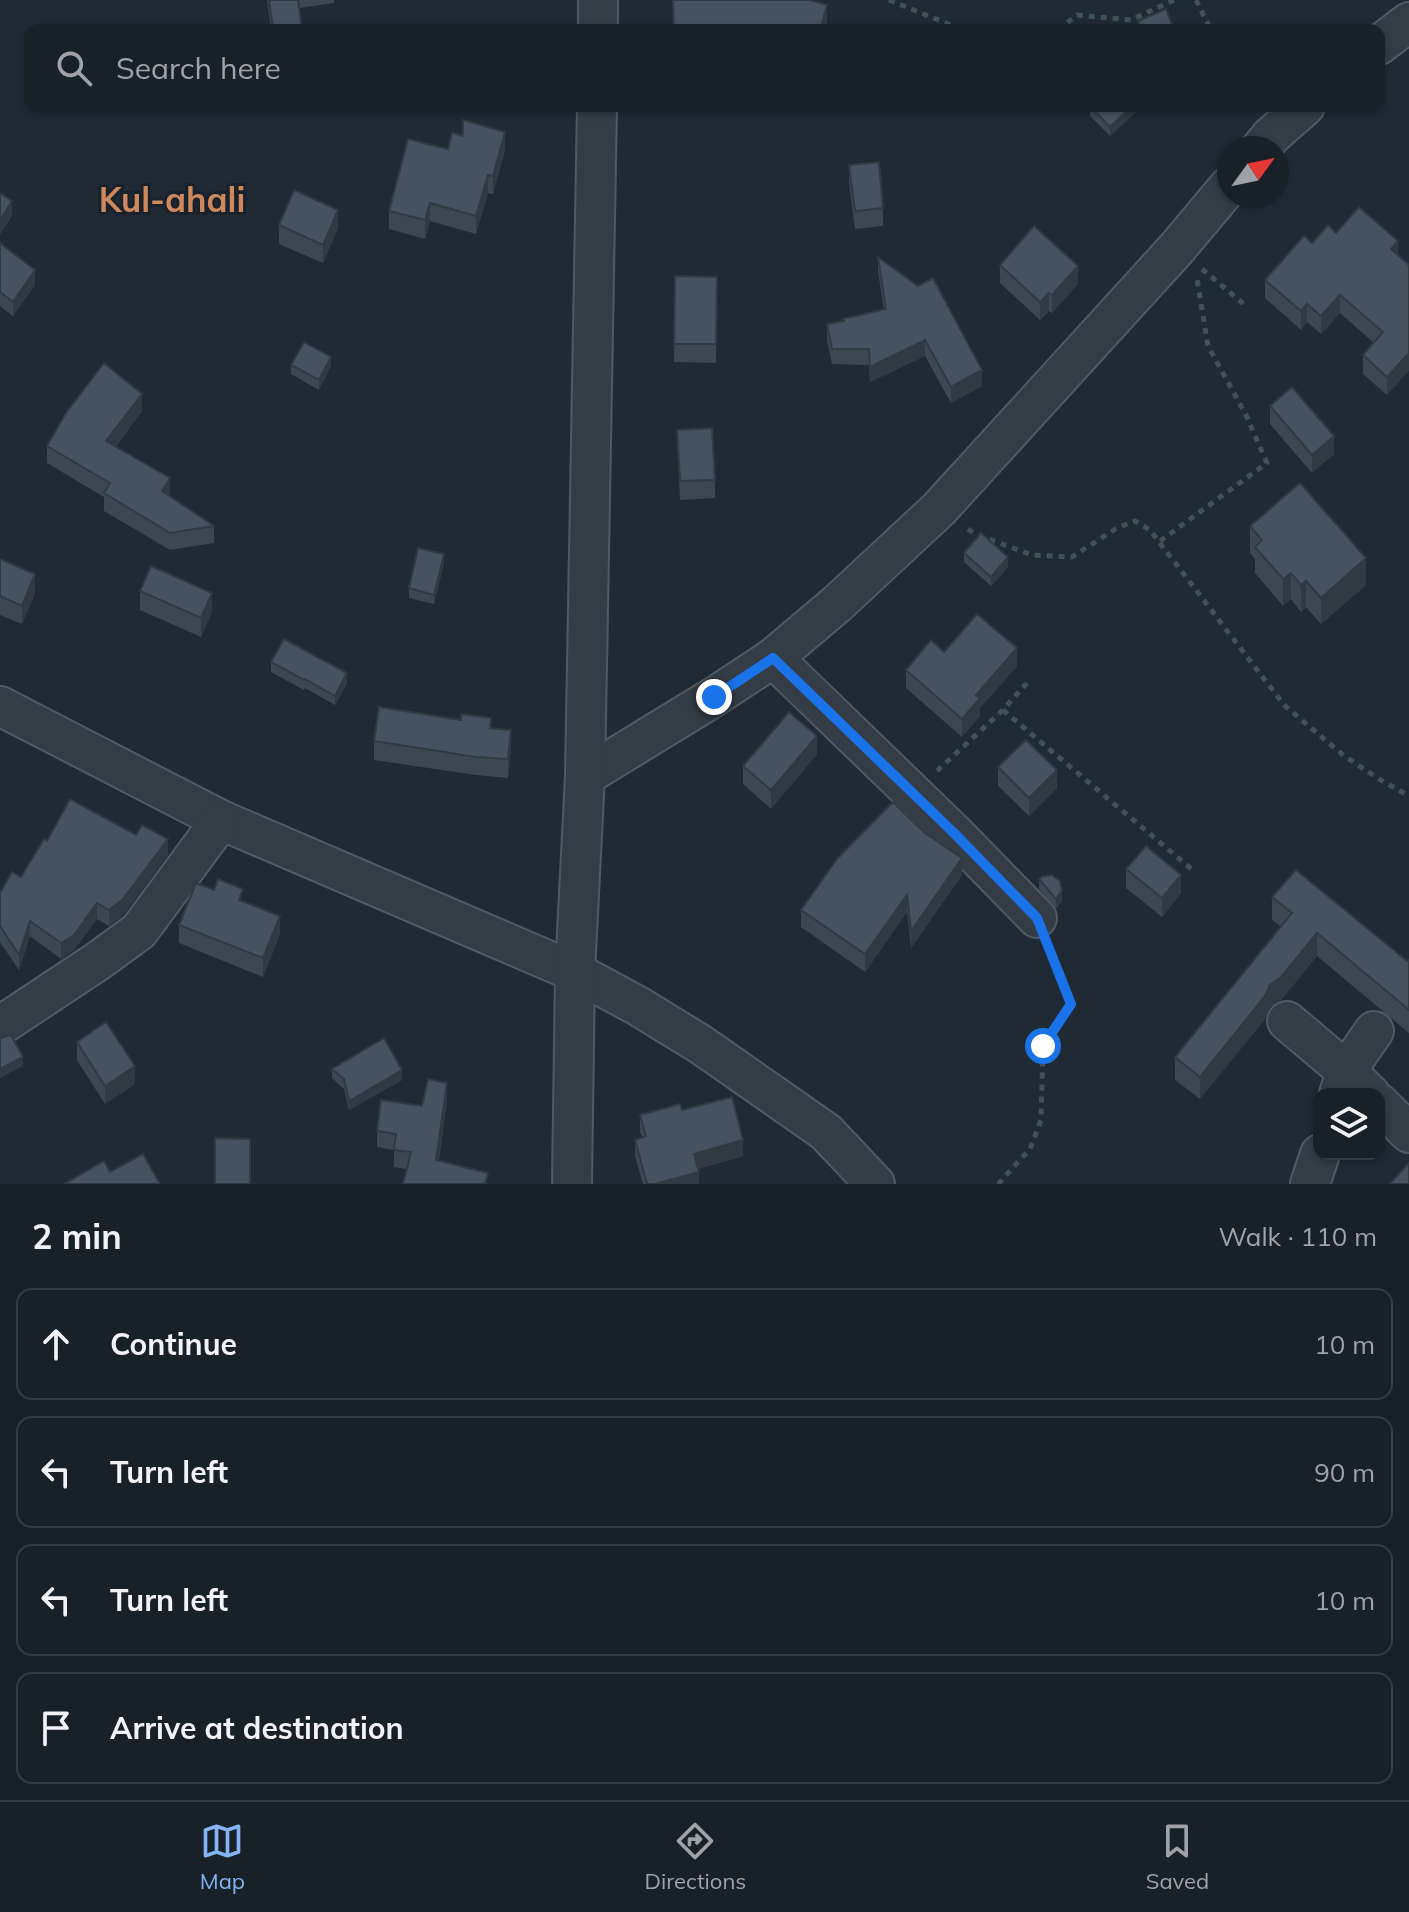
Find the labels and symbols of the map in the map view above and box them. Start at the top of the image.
north arrow [1217,136,1289,208]
district label: Kul-ahali [99,178,245,221]
route end [696,679,732,715]
route start [1025,1028,1061,1064]

